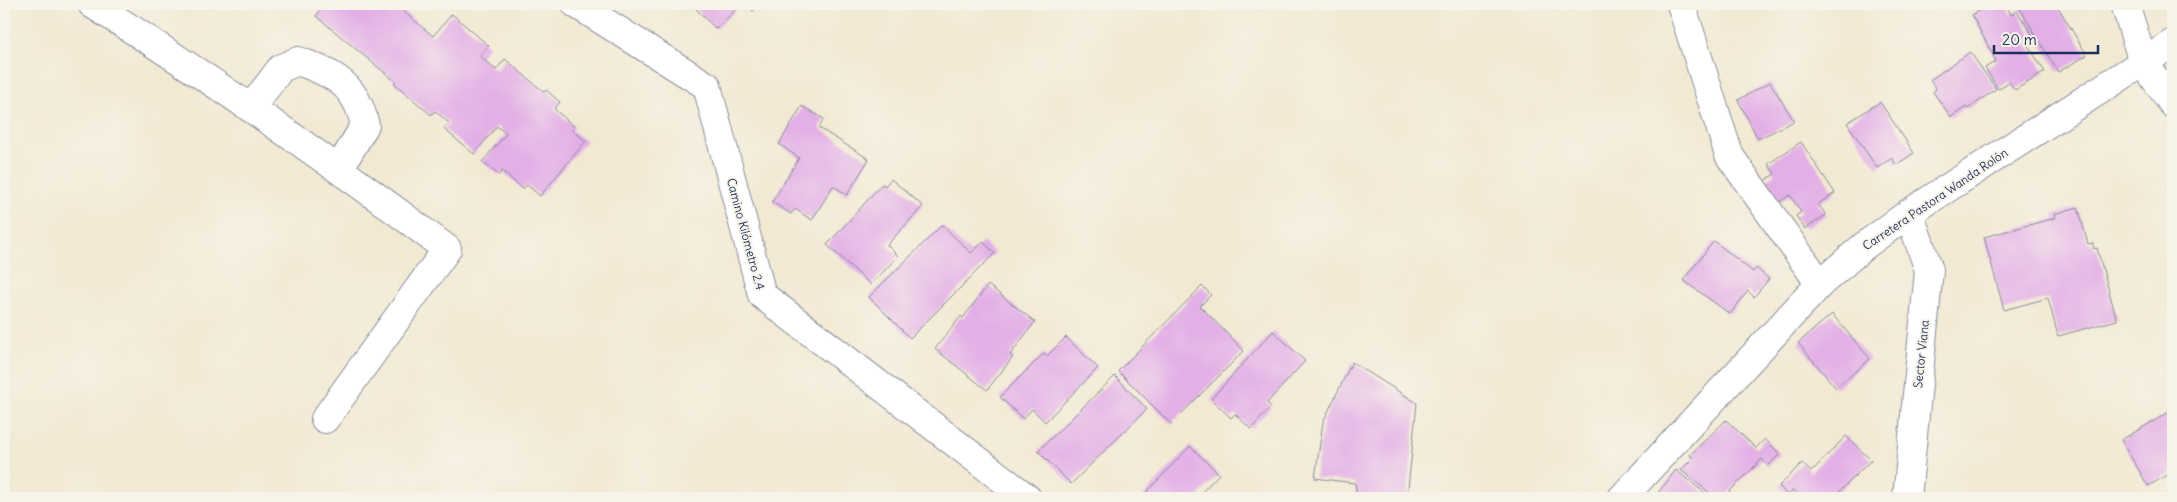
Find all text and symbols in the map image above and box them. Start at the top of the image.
scale bar [1994,22,2098,54]
text: 20 m [2002,30,2037,49]
street label: Carretera Pastora Wanda Rolón [1860,145,2010,253]
street label: Camino Kilómetro 2.4 [724,176,768,292]
street label: Sector Viana [1910,319,1932,389]

